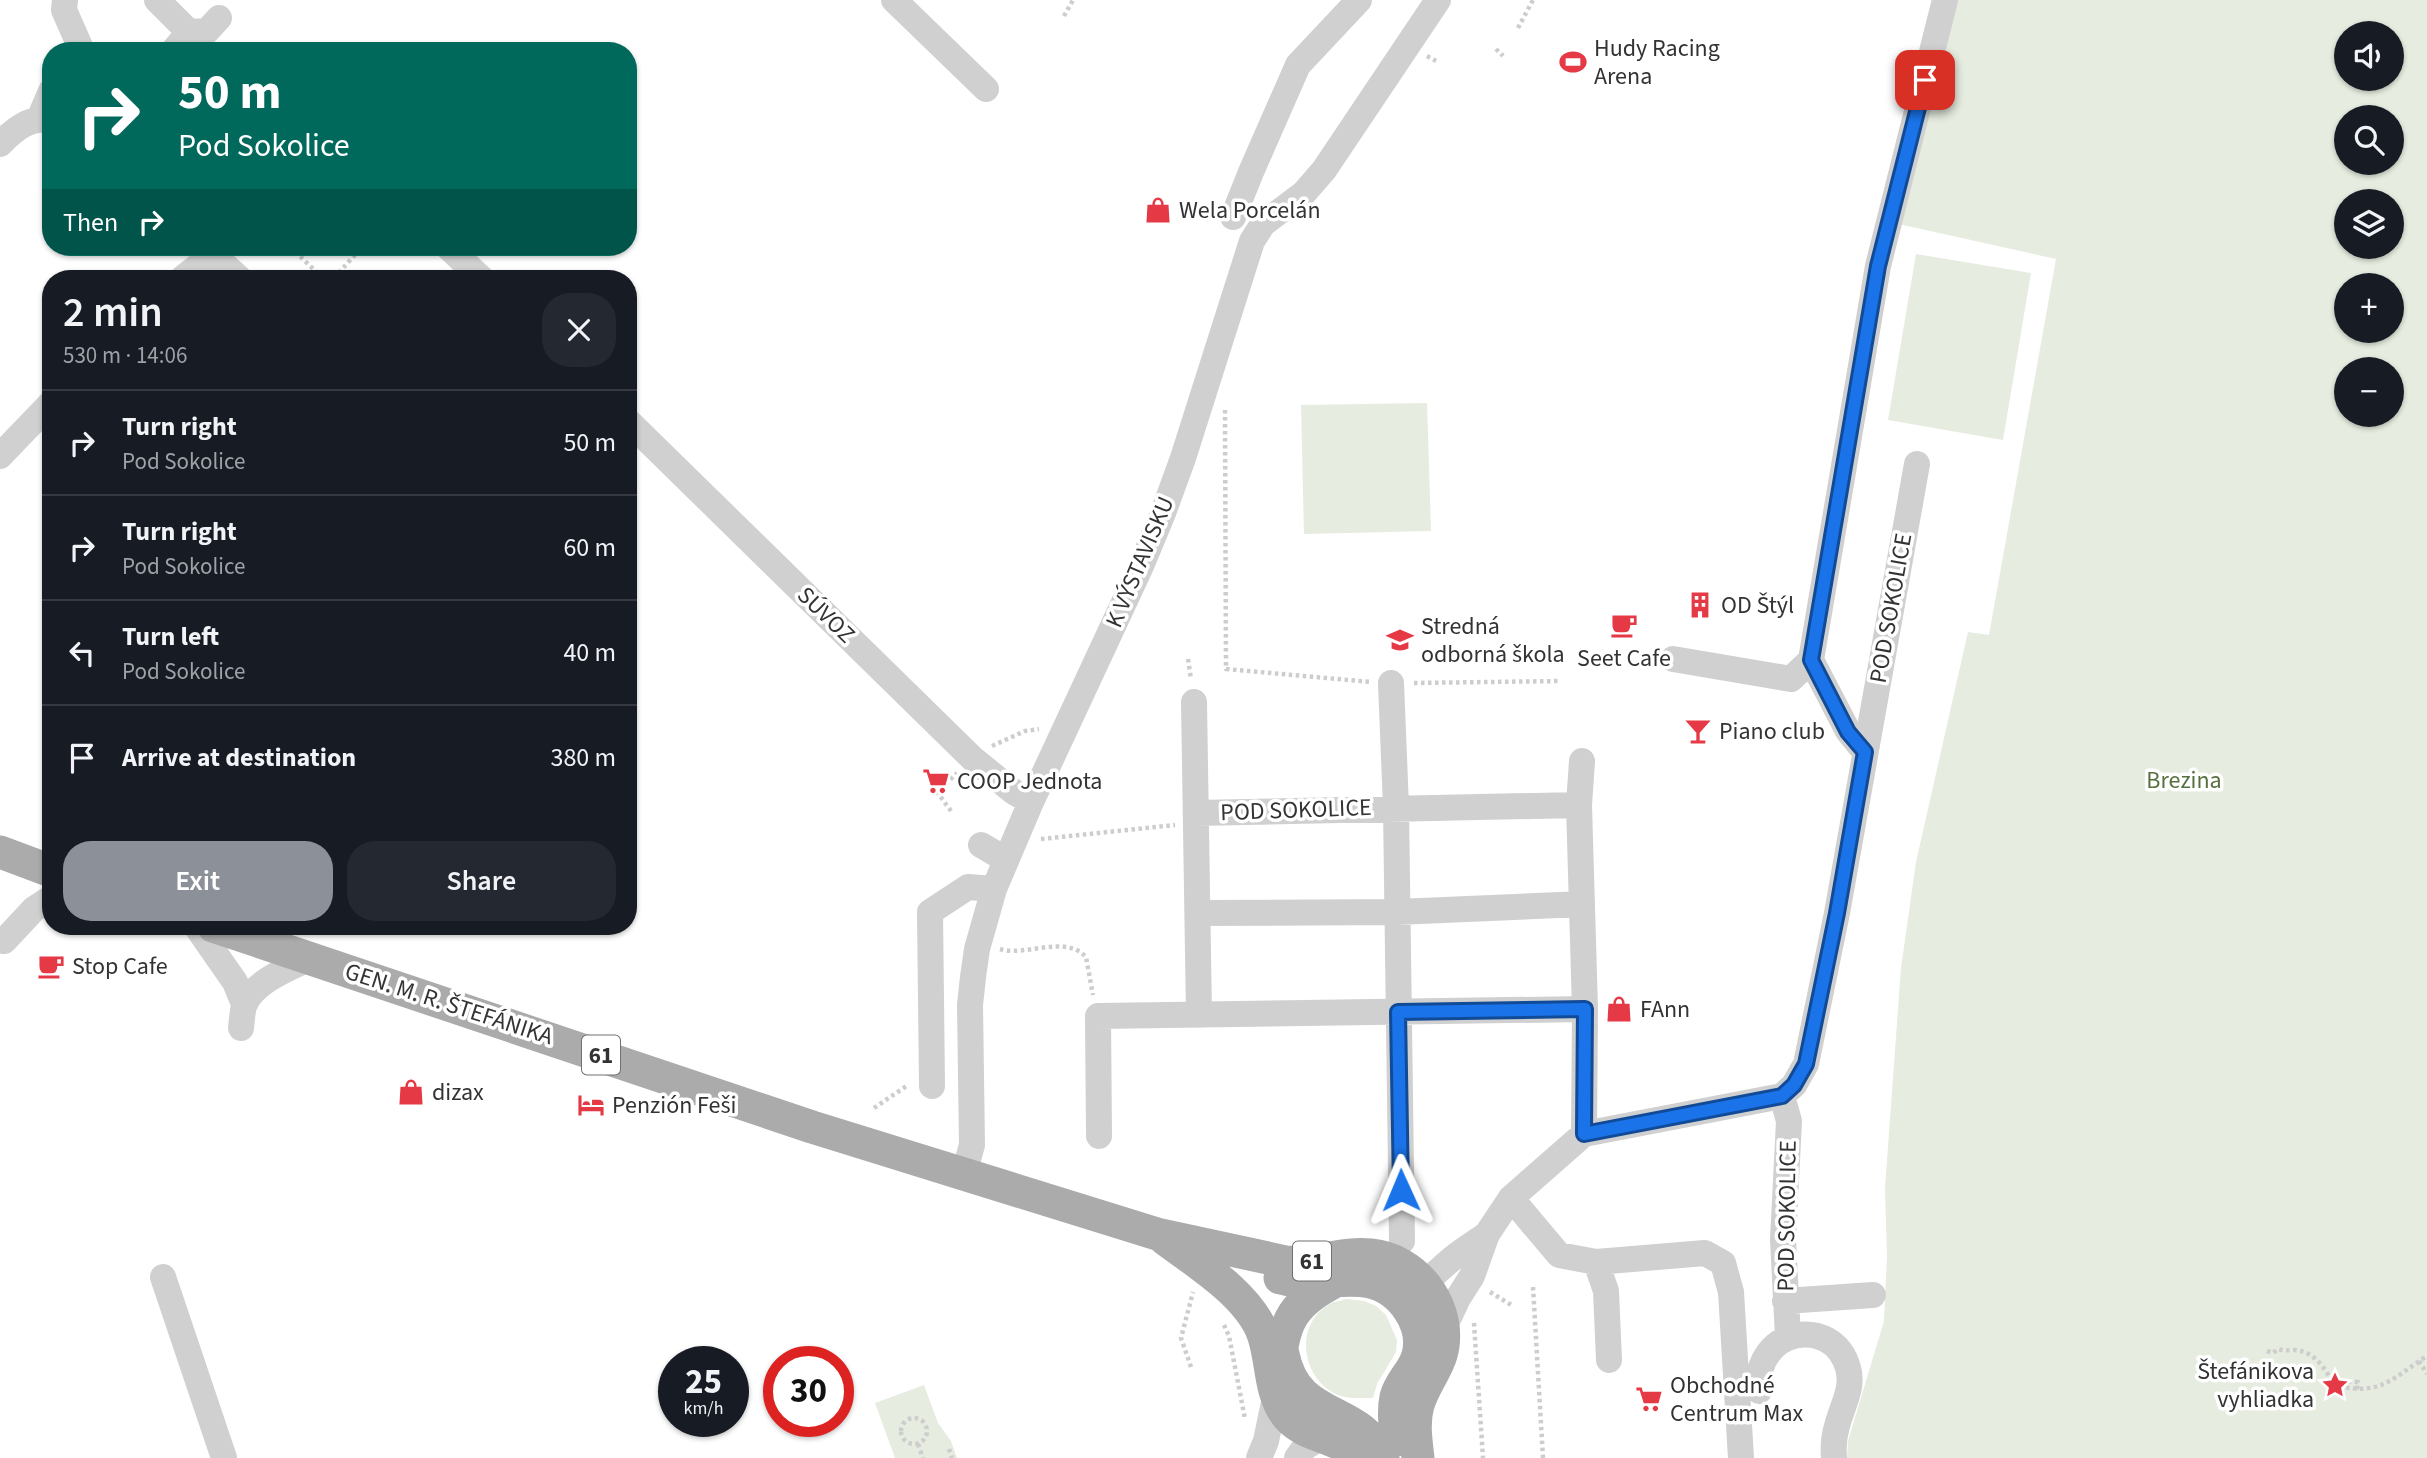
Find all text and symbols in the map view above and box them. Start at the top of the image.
map controls [2334,21,2404,427]
button: sound [2334,21,2404,91]
place label: Hudy Racing Arena [1594,31,1720,94]
sports icon: Hudy Racing Arena [1558,47,1588,77]
pin [1895,50,1955,110]
text: 50 m [178,58,282,128]
icon: arrive [1906,61,1944,99]
icon: right [63,70,154,161]
button: search [2334,105,2404,175]
text: Pod Sokolice [178,123,350,169]
button: layers [2334,189,2404,259]
place label: Wela Porcelán [1179,193,1321,228]
shop icon: Wela Porcelán [1143,195,1173,225]
icon: right [132,203,170,241]
text: Then [63,204,118,241]
button: + [2334,273,2404,343]
text: 2 min [63,283,163,343]
button: close [542,293,616,367]
text: 530 m · 14:06 [63,339,187,372]
button: − [2334,357,2404,427]
text: Turn right [122,408,237,445]
icon: right [63,424,101,462]
text: 50 m [563,424,616,461]
text: Pod Sokolice [122,445,245,478]
street label: K VÝSTAVISKU [1097,491,1183,633]
text: Turn right [122,513,237,550]
icon: right [63,529,101,567]
text: 60 m [563,529,616,566]
street label: POD SOKOLICE [1861,530,1921,686]
text: Pod Sokolice [122,550,245,583]
street label: SÚVOZ [789,579,863,651]
place label: OD Štýl [1721,588,1794,623]
building icon: OD Štýl [1685,590,1715,620]
place label: Stredná odborná škola [1421,609,1565,672]
cafe icon: Seet Cafe [1609,610,1639,640]
text: Turn left [122,618,219,655]
school or university icon: Stredná odborná škola [1385,625,1415,655]
icon: left [63,634,101,672]
text: 40 m [563,634,616,671]
place label: Seet Cafe [1577,641,1671,676]
text: Pod Sokolice [122,655,245,688]
place label: Piano club [1719,714,1825,749]
bar icon: Piano club [1683,716,1713,746]
icon: arrive [63,739,101,777]
text: Arrive at destination [122,739,356,776]
text: 380 m [550,739,616,776]
park label: Brezina [2146,763,2222,798]
place label: COOP Jednota [957,764,1102,799]
supermarket icon: COOP Jednota [921,766,951,796]
street label: POD SOKOLICE [1220,790,1372,830]
button: Exit [63,841,333,921]
button: Share [347,841,616,921]
place label: Stop Cafe [72,949,168,984]
cafe icon: Stop Cafe [36,951,66,981]
street label: GEN. M. R. ŠTEFÁNIKA [340,954,558,1054]
place label: FAnn [1640,992,1690,1027]
shop icon: FAnn [1604,994,1634,1024]
road number: 61 [582,1036,620,1074]
place label: dizax [432,1075,484,1110]
shop icon: dizax [396,1077,426,1107]
place label: Penzión Feši [612,1088,736,1123]
hotel icon: Penzión Feši [576,1090,606,1120]
street label: POD SOKOLICE [1768,1140,1806,1292]
position arrow [1364,1153,1438,1227]
road number: 61 [1293,1242,1331,1280]
speed limit sign: 30 [763,1346,854,1437]
place label: Štefánikova vyhliadka [2197,1354,2314,1417]
text: 25 [685,1357,722,1407]
place label: Obchodné Centrum Max [1670,1368,1803,1431]
place icon: Štefánikova vyhliadka [2320,1370,2350,1400]
supermarket icon: Obchodné Centrum Max [1634,1384,1664,1414]
text: km/h [684,1396,723,1421]

